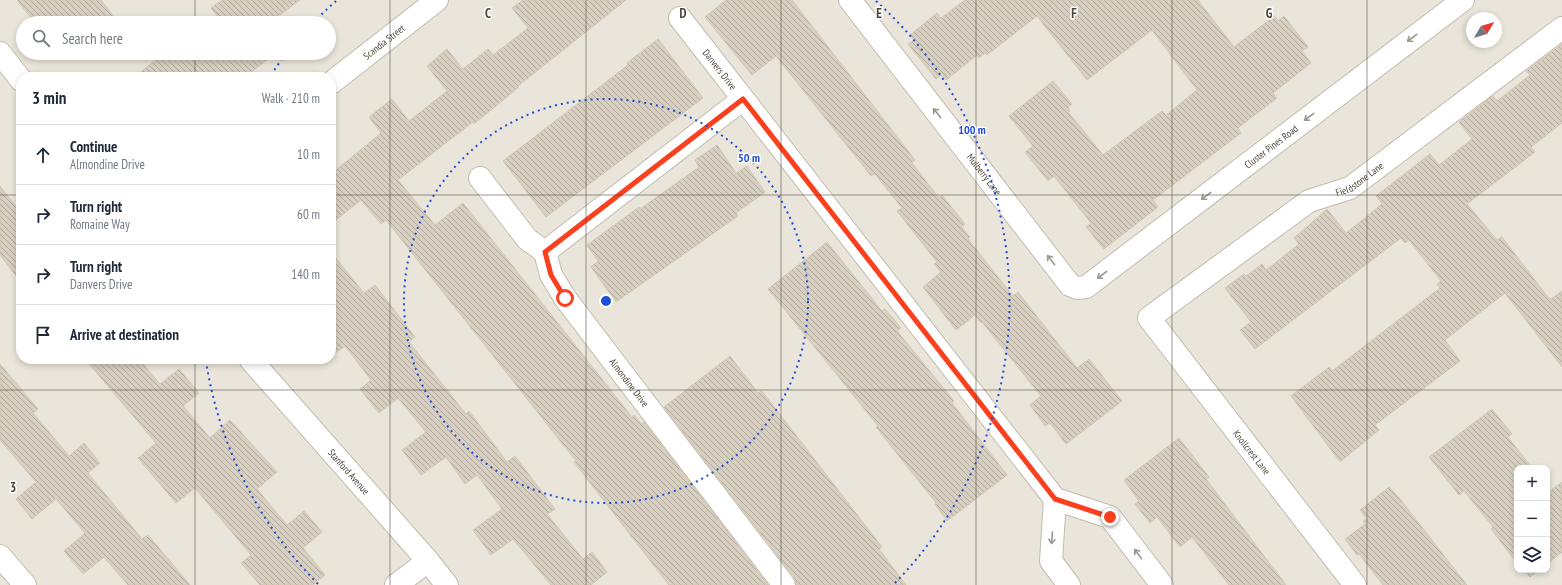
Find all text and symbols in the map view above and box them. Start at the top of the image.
text: C [485,5,491,22]
text: D [680,5,687,22]
text: E [876,5,882,22]
text: F [1071,5,1077,22]
text: G [1266,5,1273,22]
north arrow [1466,12,1502,48]
search box [16,16,336,60]
street label: Scandia Street [361,22,408,62]
icon: search [30,27,52,49]
text: Search here [62,29,123,48]
one-way arrow [1407,34,1418,42]
street label: Danvers Drive [700,47,739,93]
text: 3 min [32,87,66,109]
text: Walk · 210 m [262,90,320,107]
one-way arrow [933,108,941,119]
one-way arrow [1303,113,1314,121]
text: 100 m [958,122,986,137]
street label: Cluster Pines Road [1242,122,1301,171]
text: Continue [70,137,117,156]
icon: ahead [32,144,54,166]
text: 10 m [297,146,320,163]
text: 50 m [738,150,760,165]
street label: Mulberry Lane [964,151,1004,198]
text: Almondine Drive [70,156,145,173]
street label: Fieldstone Lane [1334,159,1386,199]
one-way arrow [1200,191,1211,200]
text: Turn right [70,197,122,216]
icon: right [32,204,54,226]
text: 60 m [297,206,320,223]
text: Romaine Way [70,216,130,233]
one-way arrow [1047,255,1055,266]
text: Turn right [70,257,122,276]
icon: right [32,264,54,286]
text: 140 m [291,266,320,283]
one-way arrow [1097,270,1108,279]
text: Danvers Drive [70,276,132,293]
route start [556,289,574,307]
centre of rings [599,294,613,308]
icon: arrive [32,324,54,346]
text: Arrive at destination [70,325,179,344]
street label: Almondine Drive [606,356,652,410]
street label: Knollcrest Lane [1230,427,1273,477]
street label: Stanford Avenue [325,446,372,497]
map controls [1514,465,1550,573]
button: + [1514,465,1550,501]
text: 3 [10,479,16,496]
button: − [1514,501,1550,537]
route end [1101,508,1119,526]
one-way arrow [1049,531,1056,544]
button: layers [1514,537,1550,573]
one-way arrow [1134,549,1143,560]

